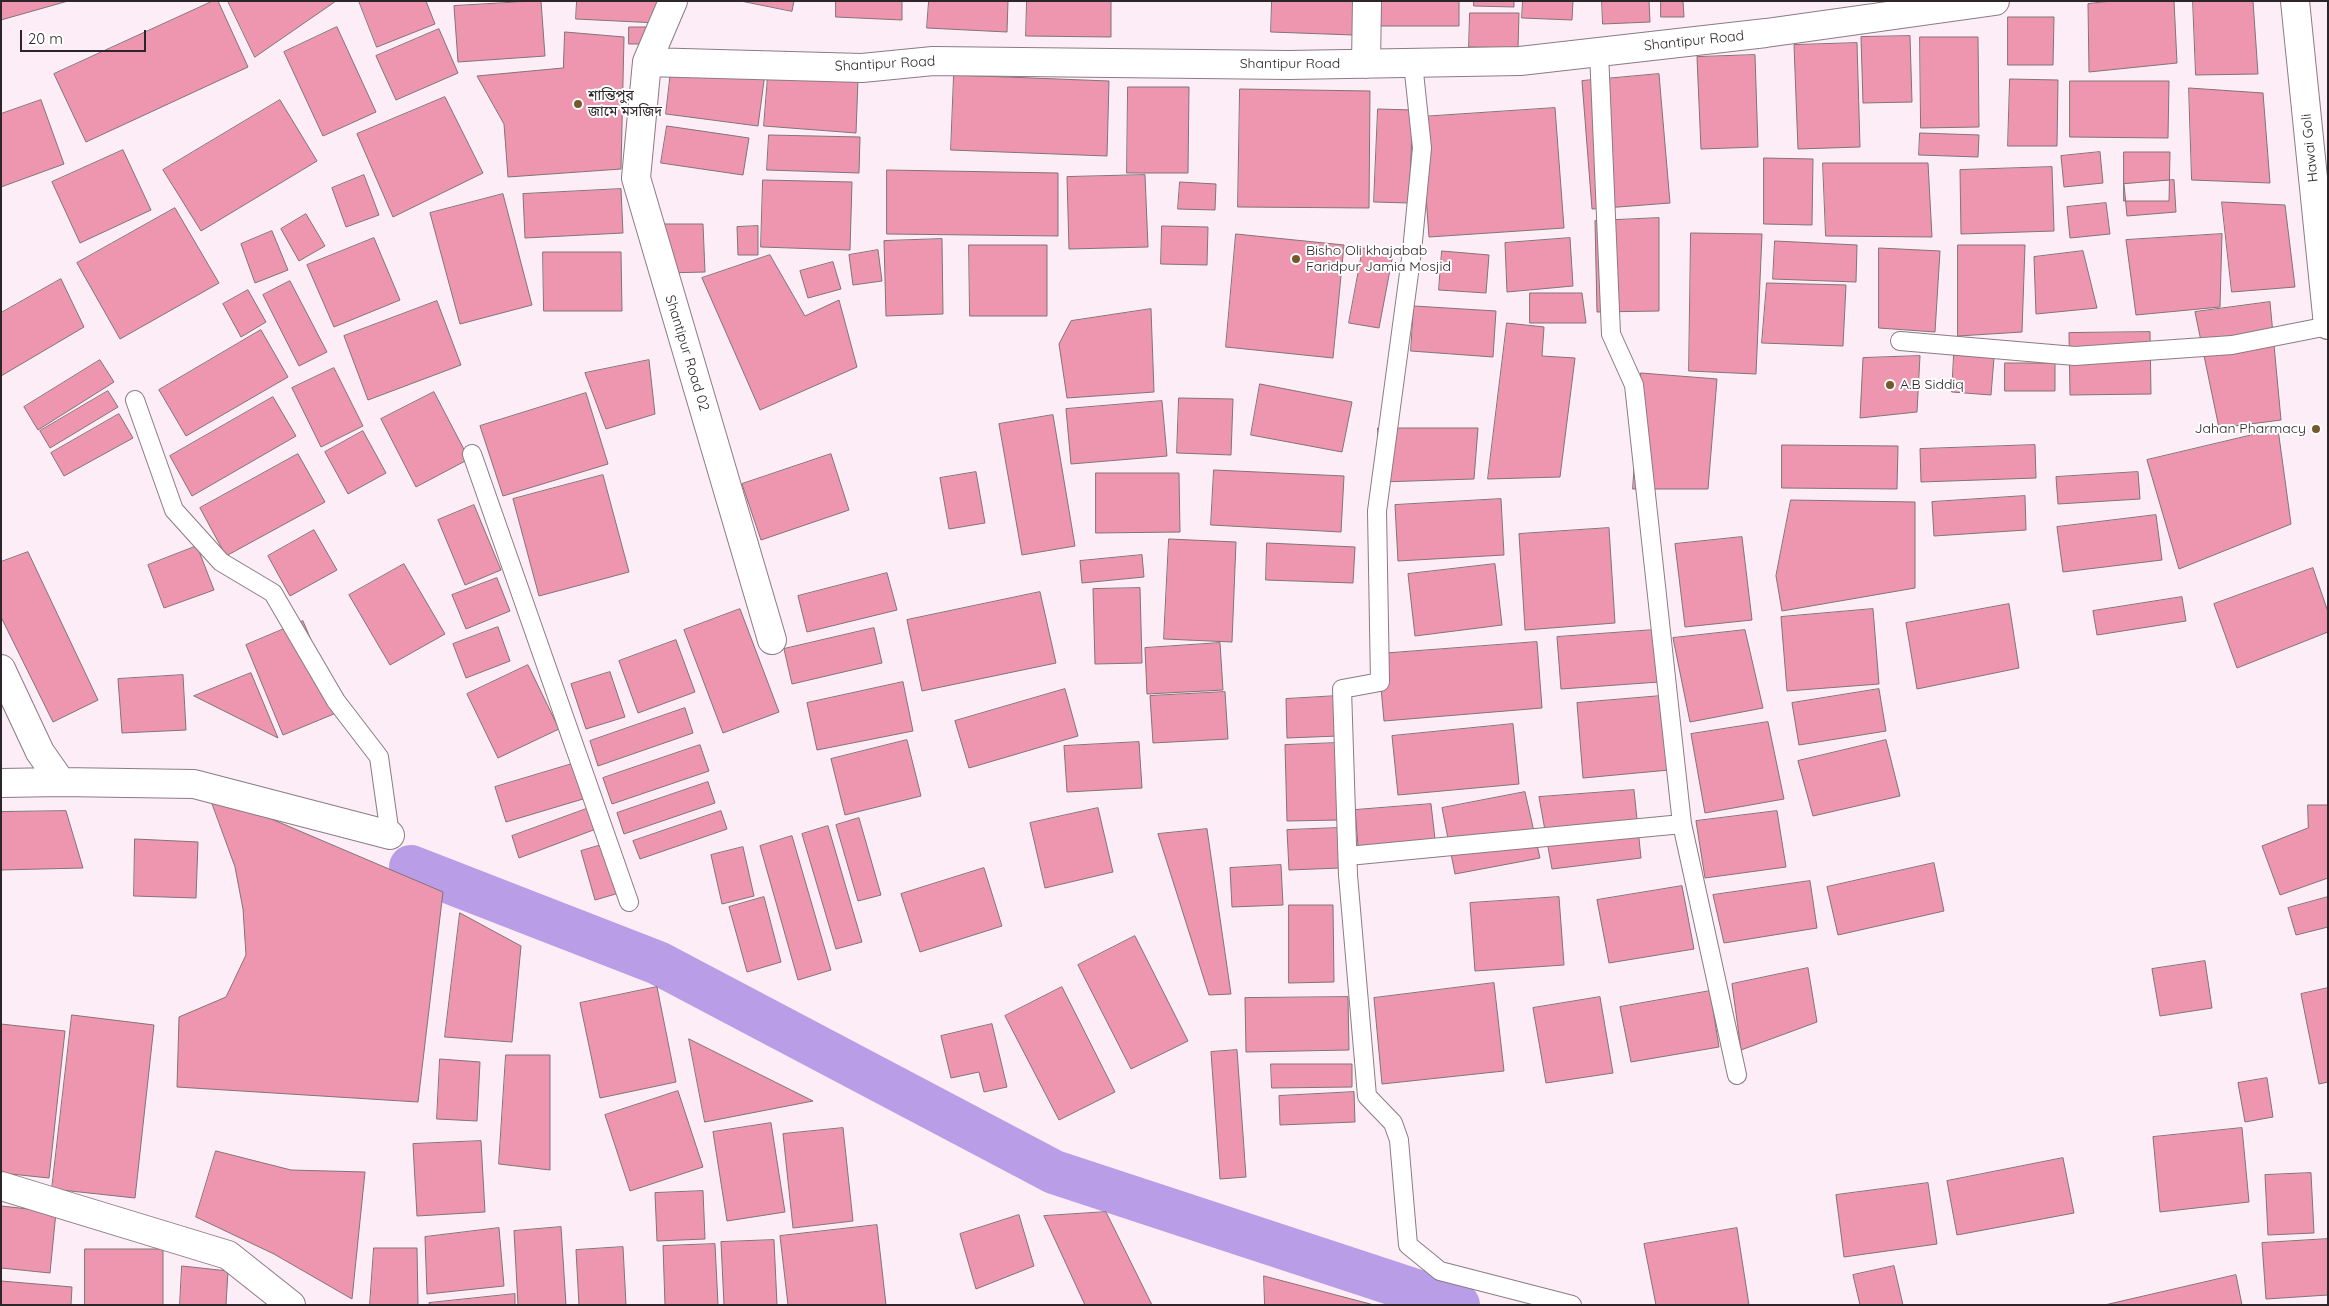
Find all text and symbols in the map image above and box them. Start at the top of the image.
scale bar [22,20,149,52]
street label: Shantipur Road [1643,27,1745,55]
text: 20 m [28,29,63,48]
street label: Shantipur Road [834,53,936,75]
street label: Shantipur Road [1240,56,1340,72]
place label: শান্তিপুর জামে মসজিদ [588,88,662,120]
marker: শান্তিপুর জামে মসজিদ [572,98,584,110]
street label: Hawai Goli [2298,113,2322,183]
place label: Bisho Oli khajabab Faridpur Jamia Mosjid [1306,243,1451,276]
marker: Bisho Oli khajabab Faridpur Jamia Mosjid [1290,253,1302,265]
street label: Shantipur Road 02 [661,293,713,413]
place label: A.B Siddiq [1900,377,1964,393]
marker: A.B Siddiq [1884,379,1896,391]
place label: Jahan Pharmacy [2195,421,2306,437]
marker: Jahan Pharmacy [2310,423,2322,435]

